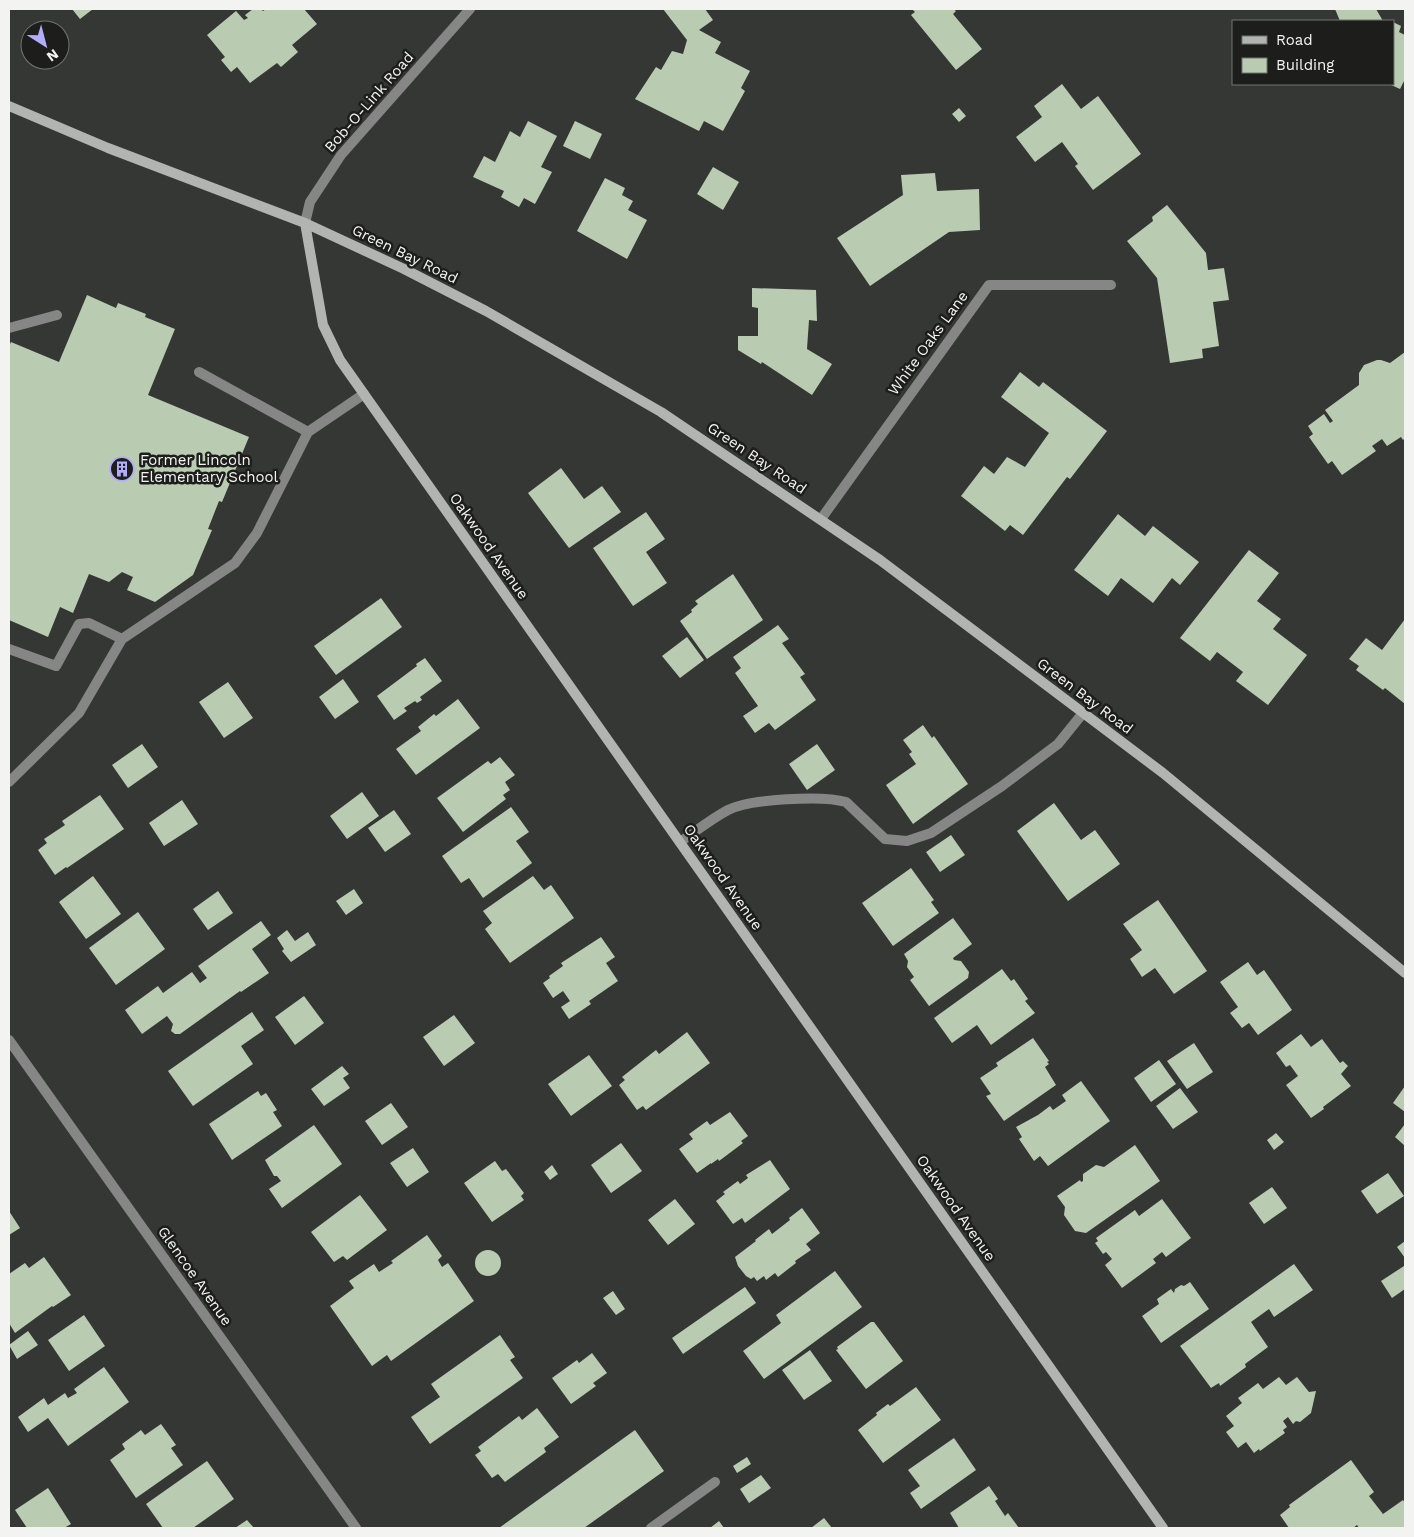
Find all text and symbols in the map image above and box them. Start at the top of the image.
north arrow [20,20,70,70]
legend [1232,20,1394,85]
text: Road [1276,31,1313,49]
text: N [44,46,62,65]
street label: Bob-O-Link Road [321,48,417,156]
text: Building [1276,56,1334,74]
street label: Green Bay Road [349,221,461,287]
street label: White Oaks Lane [884,287,972,399]
street label: Green Bay Road [704,418,810,498]
place label: Former Lincoln Elementary School [140,451,279,486]
building icon: Former Lincoln Elementary School [109,456,135,482]
street label: Oakwood Avenue [446,489,532,603]
street label: Green Bay Road [1033,654,1137,738]
street label: Oakwood Avenue [680,820,766,934]
street label: Oakwood Avenue [913,1151,999,1265]
street label: Glencoe Avenue [154,1223,236,1329]

